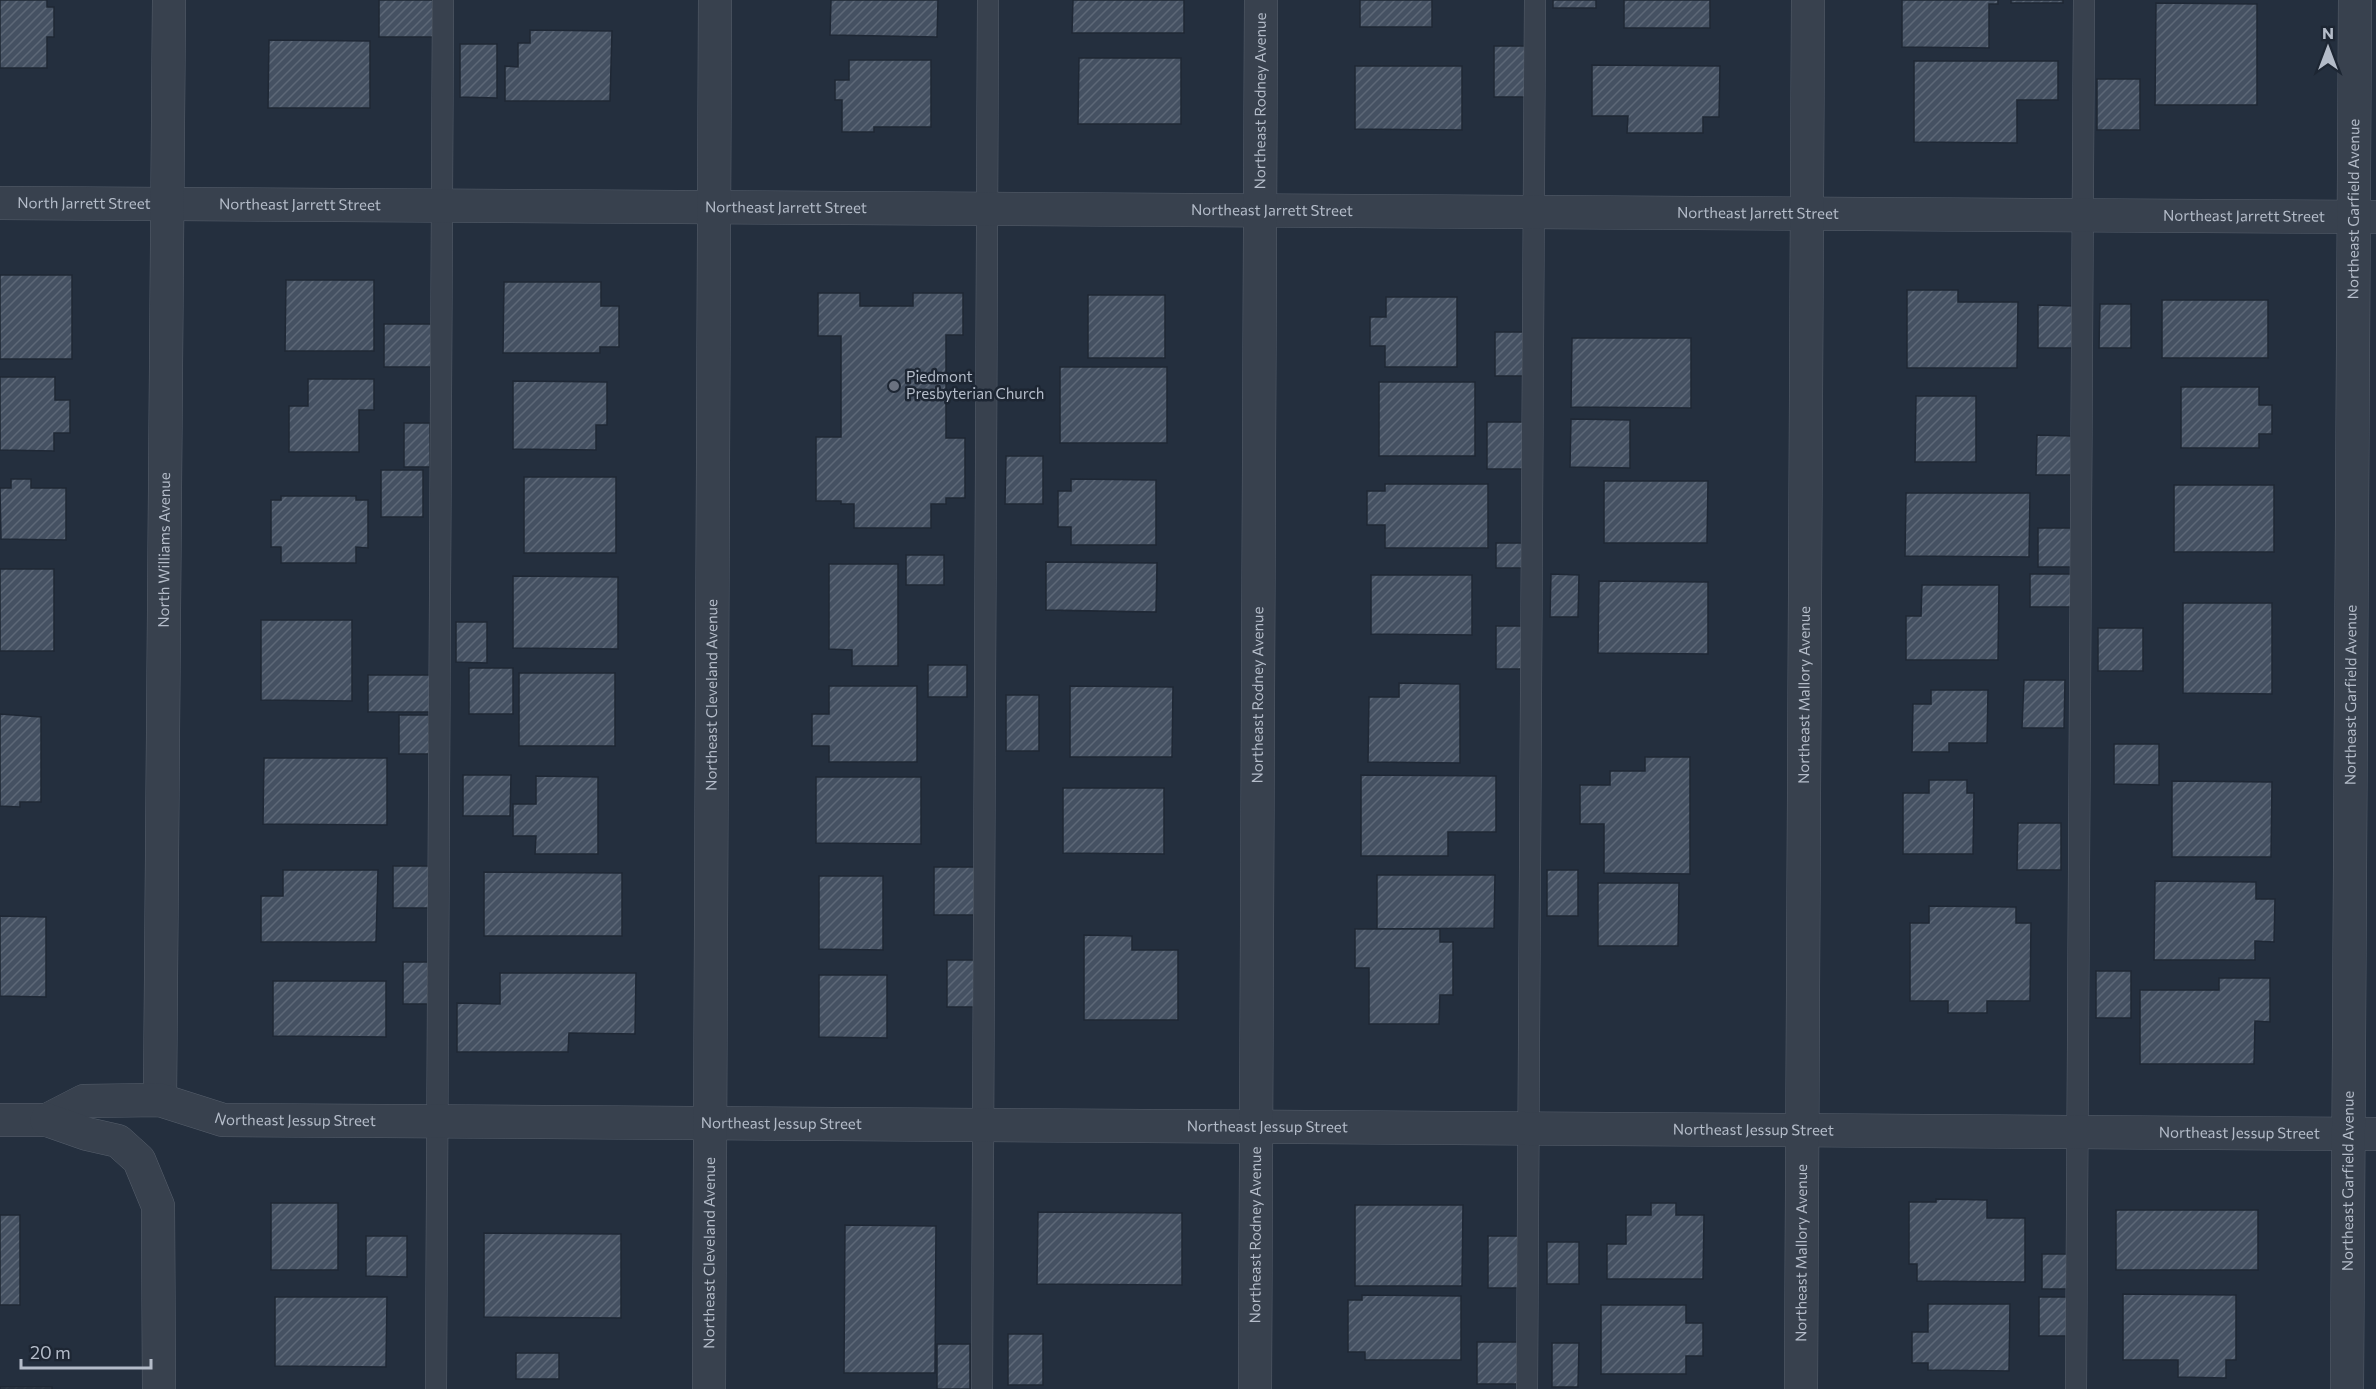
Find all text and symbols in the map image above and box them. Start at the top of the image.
street label: Northeast Rodney Avenue [1250,12,1269,189]
north arrow [2298,18,2358,78]
text: N [2322,23,2334,42]
street label: Northeast Garfield Avenue [2343,119,2362,299]
street label: North Jarrett Street [17,193,151,212]
street label: Northeast Jarrett Street [219,194,381,213]
street label: Northeast Jarrett Street [705,197,867,216]
street label: Northeast Jarrett Street [1191,200,1353,219]
street label: Northeast Jarrett Street [1677,203,1839,222]
street label: Northeast Jarrett Street [2163,206,2325,225]
place label: Piedmont Presbyterian Church [906,367,1044,402]
marker: Piedmont Presbyterian Church [887,379,901,393]
street label: North Williams Avenue [154,472,173,628]
street label: Northeast Cleveland Avenue [702,599,720,791]
street label: Northeast Garfield Avenue [2340,605,2360,785]
street label: Northeast Rodney Avenue [1248,606,1266,783]
street label: Northeast Mallory Avenue [1794,606,1813,784]
street label: Northeast Garfield Avenue [2338,1091,2357,1271]
street label: Northeast Jessup Street [213,1108,376,1129]
street label: Northeast Jessup Street [701,1113,862,1132]
street label: Northeast Jessup Street [1187,1116,1348,1135]
street label: Northeast Jessup Street [1673,1119,1834,1138]
street label: Northeast Jessup Street [2159,1123,2320,1142]
street label: Northeast Rodney Avenue [1245,1146,1264,1323]
street label: Northeast Cleveland Avenue [699,1157,718,1349]
street label: Northeast Mallory Avenue [1791,1164,1810,1342]
scale bar [21,1332,152,1370]
text: 20 m [30,1341,71,1363]

